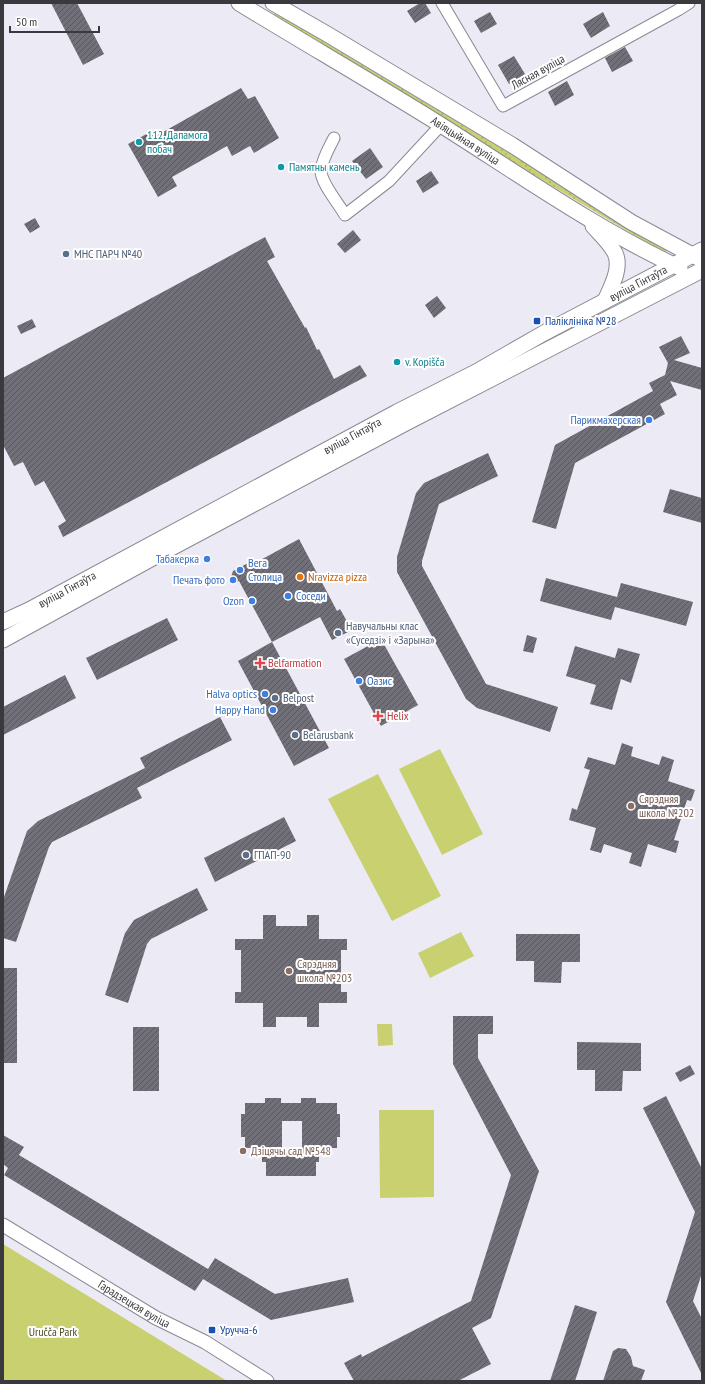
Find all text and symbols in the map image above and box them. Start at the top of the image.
scale bar [10,8,99,34]
text: 50 m [16,14,37,29]
street label: Лясная вуліца [507,51,567,93]
street label: Авіяцыйная вуліца [428,113,503,168]
place label: 112. Дапамога побач [147,127,208,156]
marker: 112. Дапамога побач [134,137,144,147]
place label: Памятны камень [289,159,360,174]
marker: Памятны камень [276,162,286,172]
place label: МНС ПАРЧ №40 [74,246,142,261]
marker: МНС ПАРЧ №40 [61,249,71,259]
street label: вуліца Гінтаўта [607,262,670,304]
place label: Паліклініка №28 [545,313,616,328]
marker: Паліклініка №28 [532,316,542,326]
place label: v. Kopišča [405,354,445,369]
marker: v. Kopišča [392,357,402,367]
place label: Парикмахерская [570,412,641,427]
street label: вуліца Гінтаўта [321,414,384,457]
marker: Парикмахерская [644,415,654,425]
place label: Табакерка [156,551,199,566]
marker: Табакерка [202,554,212,564]
place label: Вега Столица [248,555,282,584]
marker: Вега Столица [235,565,245,575]
street label: вуліца Гінтаўта [36,567,98,611]
place label: Nravizza pizza [308,569,367,584]
place label: Печать фото [173,572,225,587]
marker: Nravizza pizza [295,572,305,582]
marker: Печать фото [228,575,238,585]
place label: Соседи [296,588,326,603]
marker: Соседи [283,591,293,601]
place label: Ozon [223,593,244,608]
marker: Ozon [247,596,257,606]
place label: Навучальны клас «Суседзі» і «Зарына» [346,618,435,647]
marker: Навучальны клас «Суседзі» і «Зарына» [333,628,343,638]
place label: Belfarmation [268,655,322,670]
marker: Belfarmation [255,658,265,668]
place label: Оазис [367,673,393,688]
marker: Оазис [354,676,364,686]
place label: Halva optics [206,686,257,701]
marker: Halva optics [260,689,270,699]
place label: Belpost [283,690,315,705]
marker: Belpost [270,693,280,703]
place label: Happy Hand [215,702,265,717]
marker: Happy Hand [268,705,278,715]
place label: Helix [387,708,409,723]
marker: Helix [372,710,384,722]
place label: Belarusbank [303,727,354,742]
marker: Belarusbank [290,730,300,740]
place label: Сярэдняя школа №202 [639,791,694,820]
marker: Сярэдняя школа №202 [626,801,636,811]
place label: ГПАП-90 [254,847,291,862]
marker: ГПАП-90 [241,850,251,860]
place label: Сярэдняя школа №203 [297,956,352,985]
marker: Сярэдняя школа №203 [284,966,294,976]
place label: Дзіцячы сад №548 [251,1143,331,1158]
marker: Дзіцячы сад №548 [238,1146,248,1156]
street label: Гарадзецкая вуліца [95,1277,173,1331]
place label: Уручча-6 [220,1322,258,1337]
park label: Uručča Park [29,1324,77,1339]
marker: Уручча-6 [207,1325,217,1335]

